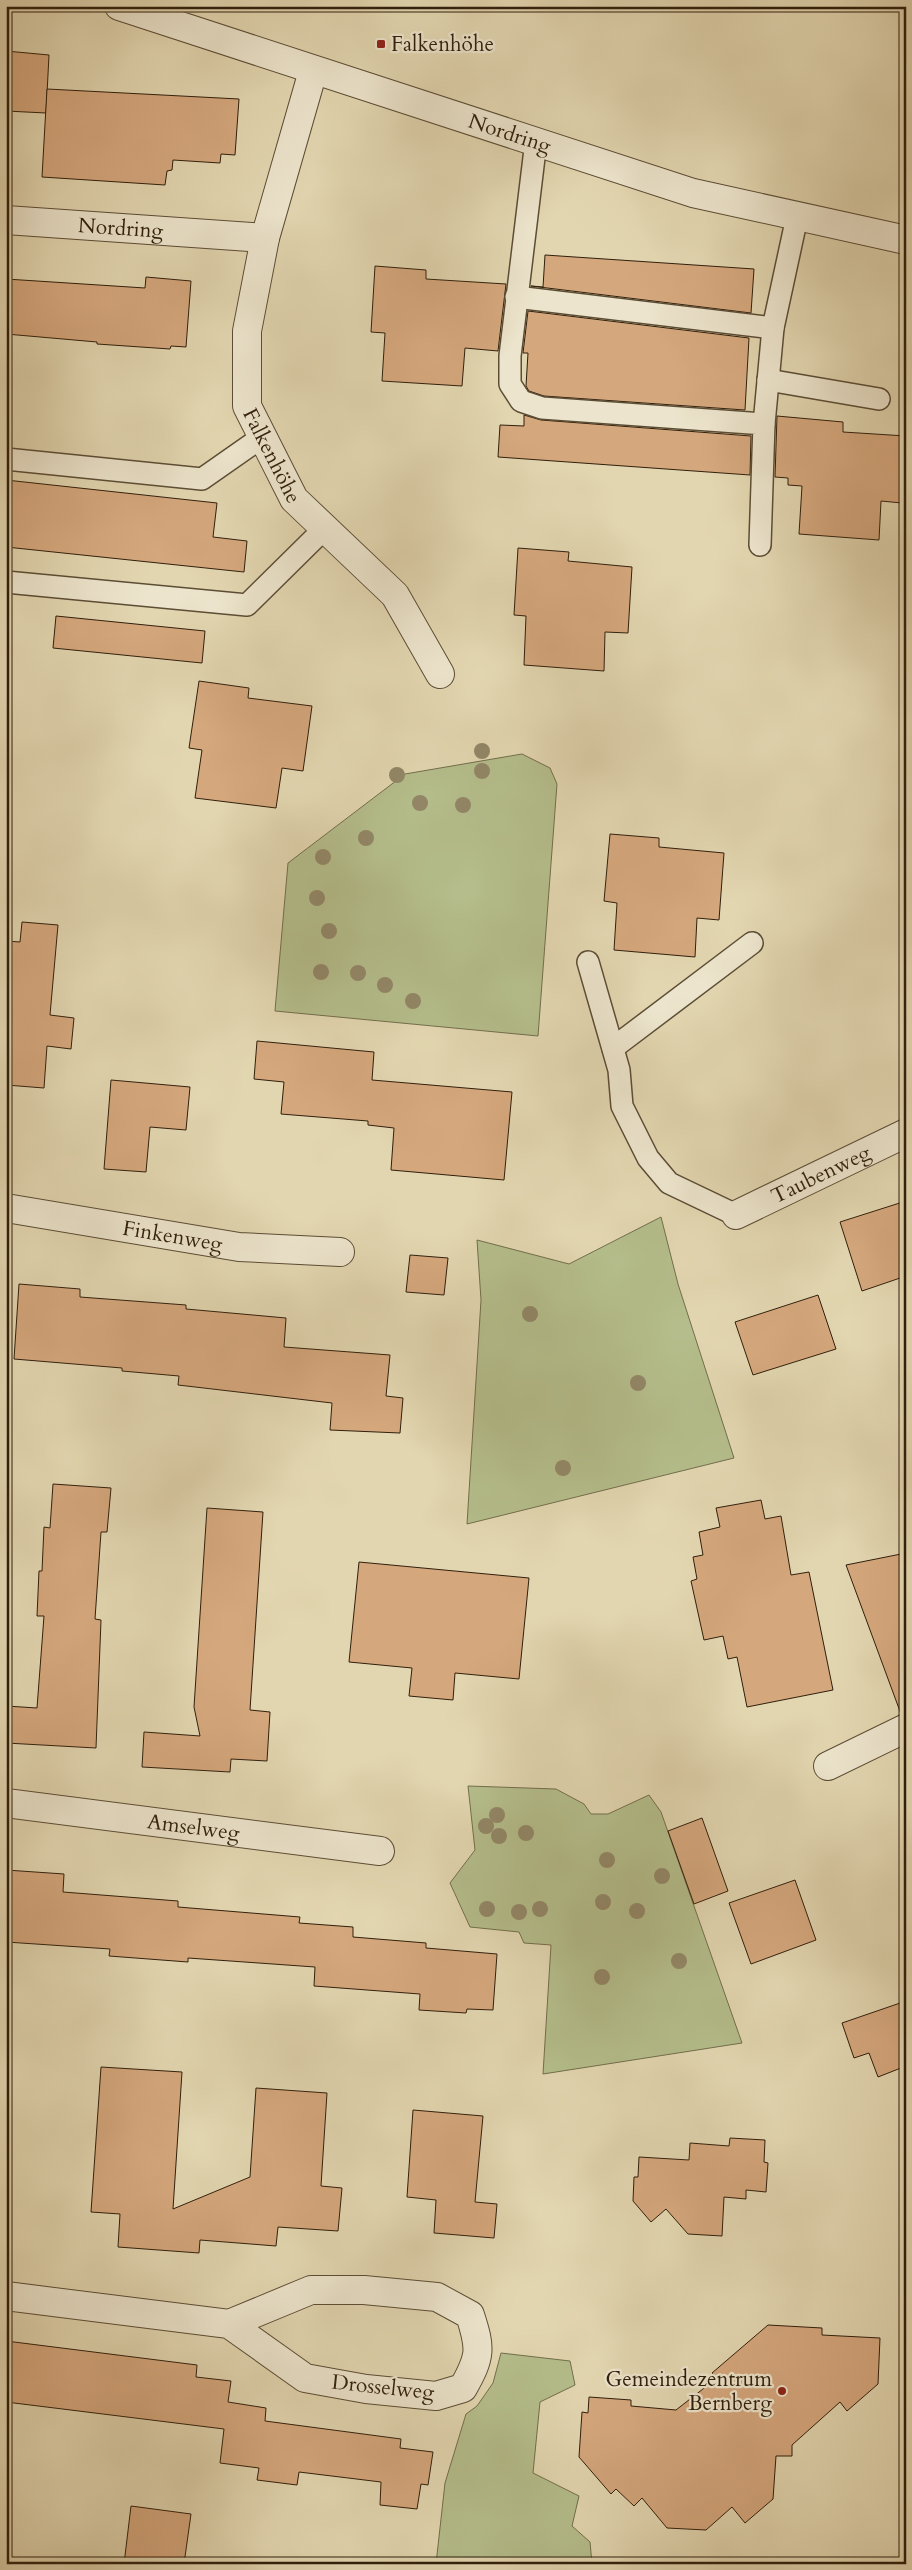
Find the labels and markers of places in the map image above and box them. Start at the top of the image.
place label: Falkenhöhe [391,30,494,59]
marker: Falkenhöhe [375,38,387,50]
place label: Gemeindezentrum Bernberg [606,2365,772,2418]
marker: Gemeindezentrum Bernberg [776,2385,788,2397]

